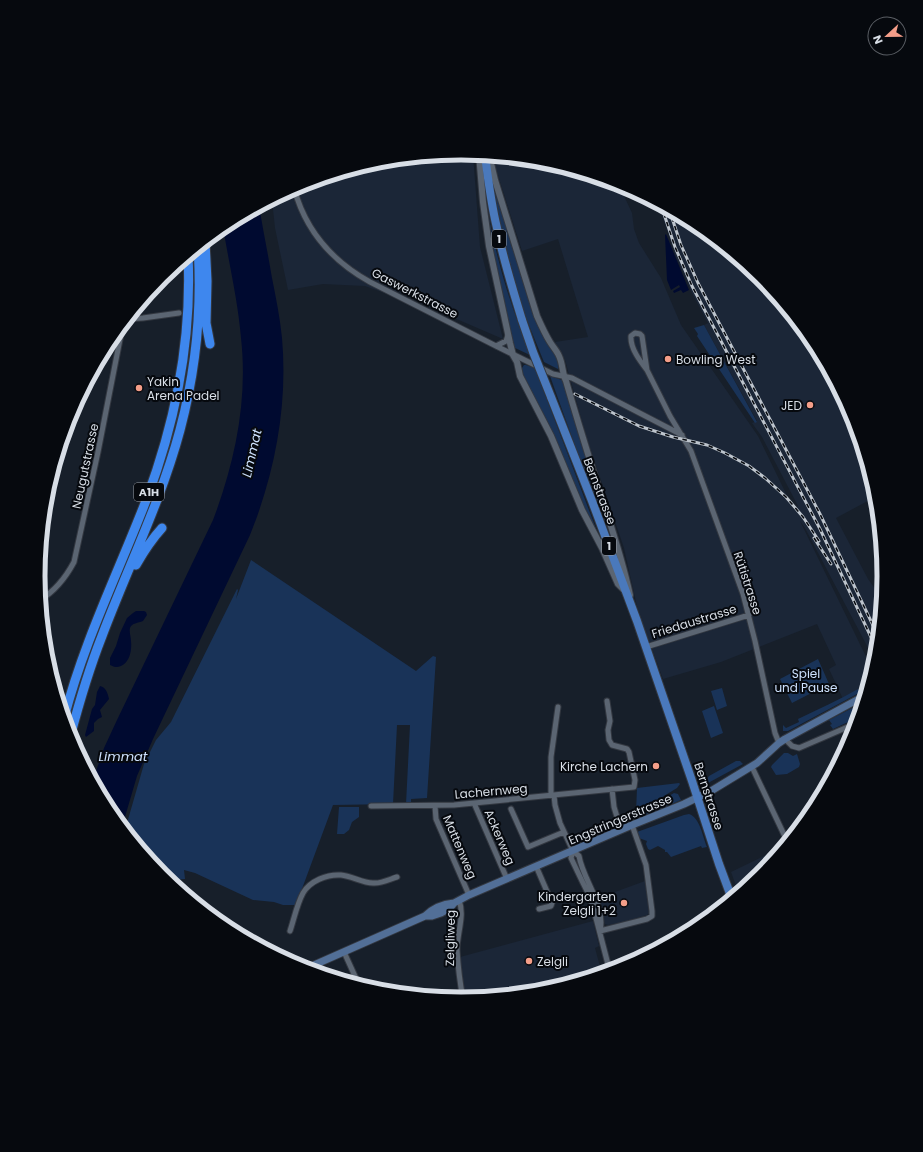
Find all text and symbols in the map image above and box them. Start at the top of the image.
north arrow [867,16,907,56]
text: N [869,33,887,47]
road number: 1 [492,230,506,248]
street label: Gaswerkstrasse [369,264,461,322]
place label: Bowling West [676,351,756,368]
marker: Bowling West [663,354,673,364]
place label: Yakin Arena Padel [147,373,220,404]
marker: Yakin Arena Padel [134,383,144,393]
place label: JED [781,397,802,414]
marker: JED [805,400,815,410]
street label: Neugutstrasse [68,422,102,510]
water label: Limmat [237,427,267,479]
street label: Bernstrasse [579,455,621,527]
road number: A1H [134,483,164,501]
road number: 1 [602,537,616,555]
street label: Rütistrasse [730,549,766,617]
street label: Friedaustrasse [649,600,739,642]
park label: Spiel und Pause [774,665,838,696]
water label: Limmat [98,747,148,766]
place label: Kirche Lachern [560,758,648,775]
street label: Bernstrasse [690,760,728,832]
marker: Kirche Lachern [651,761,661,771]
street label: Lachernweg [454,779,528,803]
street label: Engstringerstrasse [566,790,674,848]
street label: Ackerweg [481,807,519,867]
street label: Mattenweg [439,813,481,881]
place label: Kindergarten Zelgli 1+2 [538,888,616,919]
marker: Kindergarten Zelgli 1+2 [619,898,629,908]
street label: Zelgliweg [441,910,459,966]
place label: Zelgli [537,953,568,970]
marker: Zelgli [524,956,534,966]

